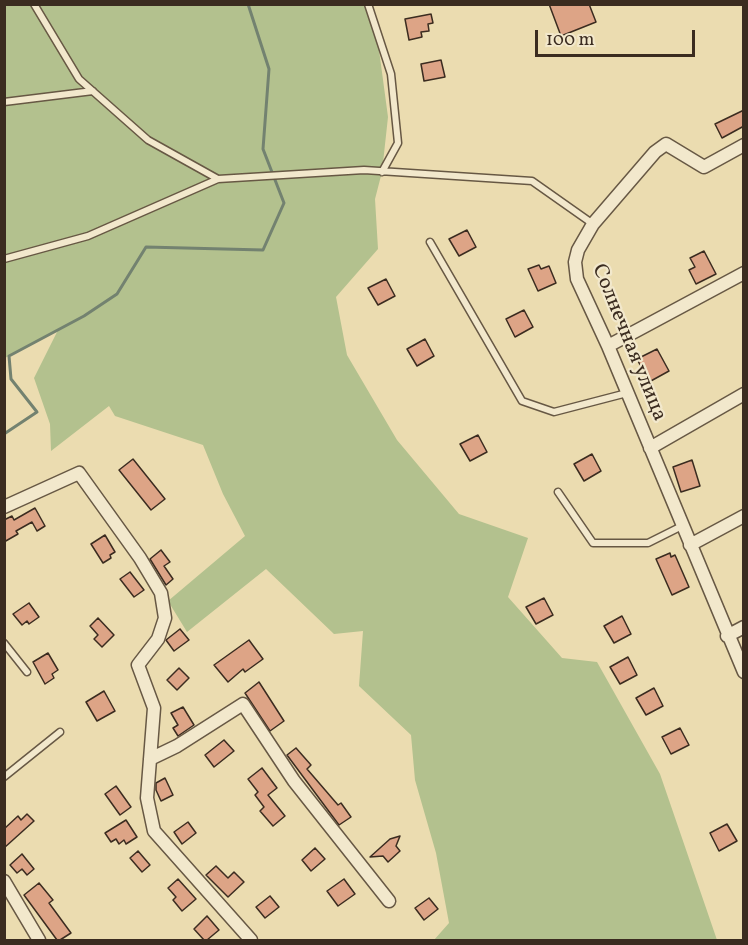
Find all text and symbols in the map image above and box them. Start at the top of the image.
scale bar [538,18,698,56]
text: 100 m [546,28,595,53]
street label: Солнечная улица [585,261,671,425]

